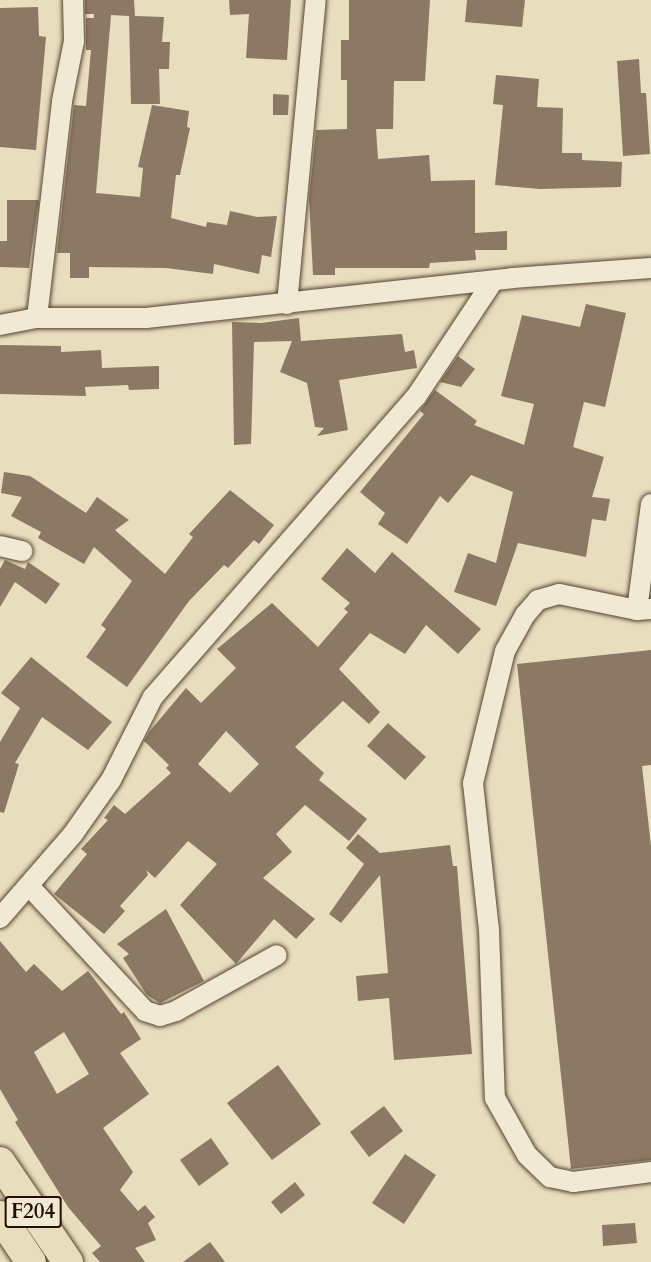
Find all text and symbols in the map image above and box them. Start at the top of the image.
road number: F204 [4,1194,62,1230]

